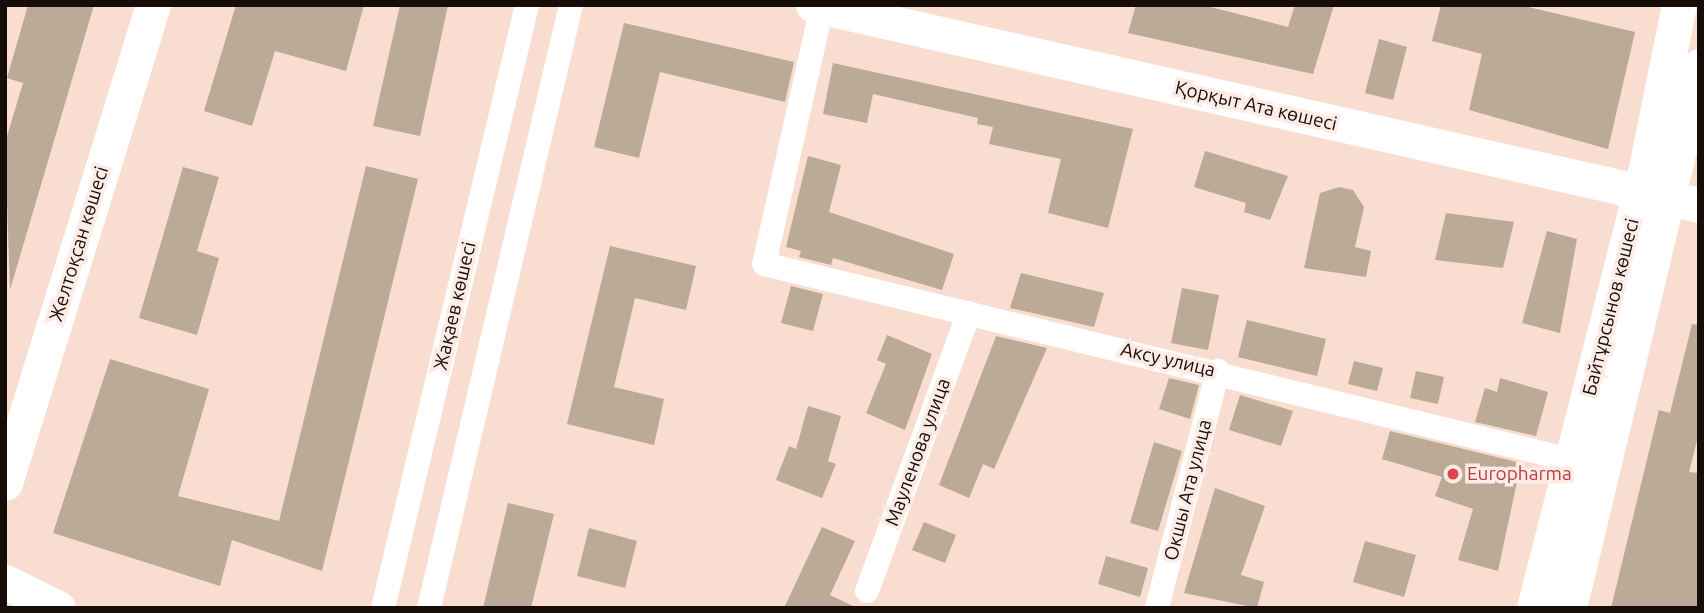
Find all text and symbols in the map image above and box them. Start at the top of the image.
street label: Қорқыт Ата көшесі [1173,76,1339,136]
street label: Желтоқсан көшесі [45,164,113,324]
street label: Байтұрсынов көшесі [1578,216,1644,398]
street label: Жақаев көшесі [429,239,481,373]
street label: Аксу улица [1118,338,1218,382]
street label: Мауленова улица [881,375,955,529]
street label: Окшы Ата улица [1159,417,1217,563]
place label: Europharma [1467,463,1572,485]
marker: Europharma [1445,466,1461,482]

